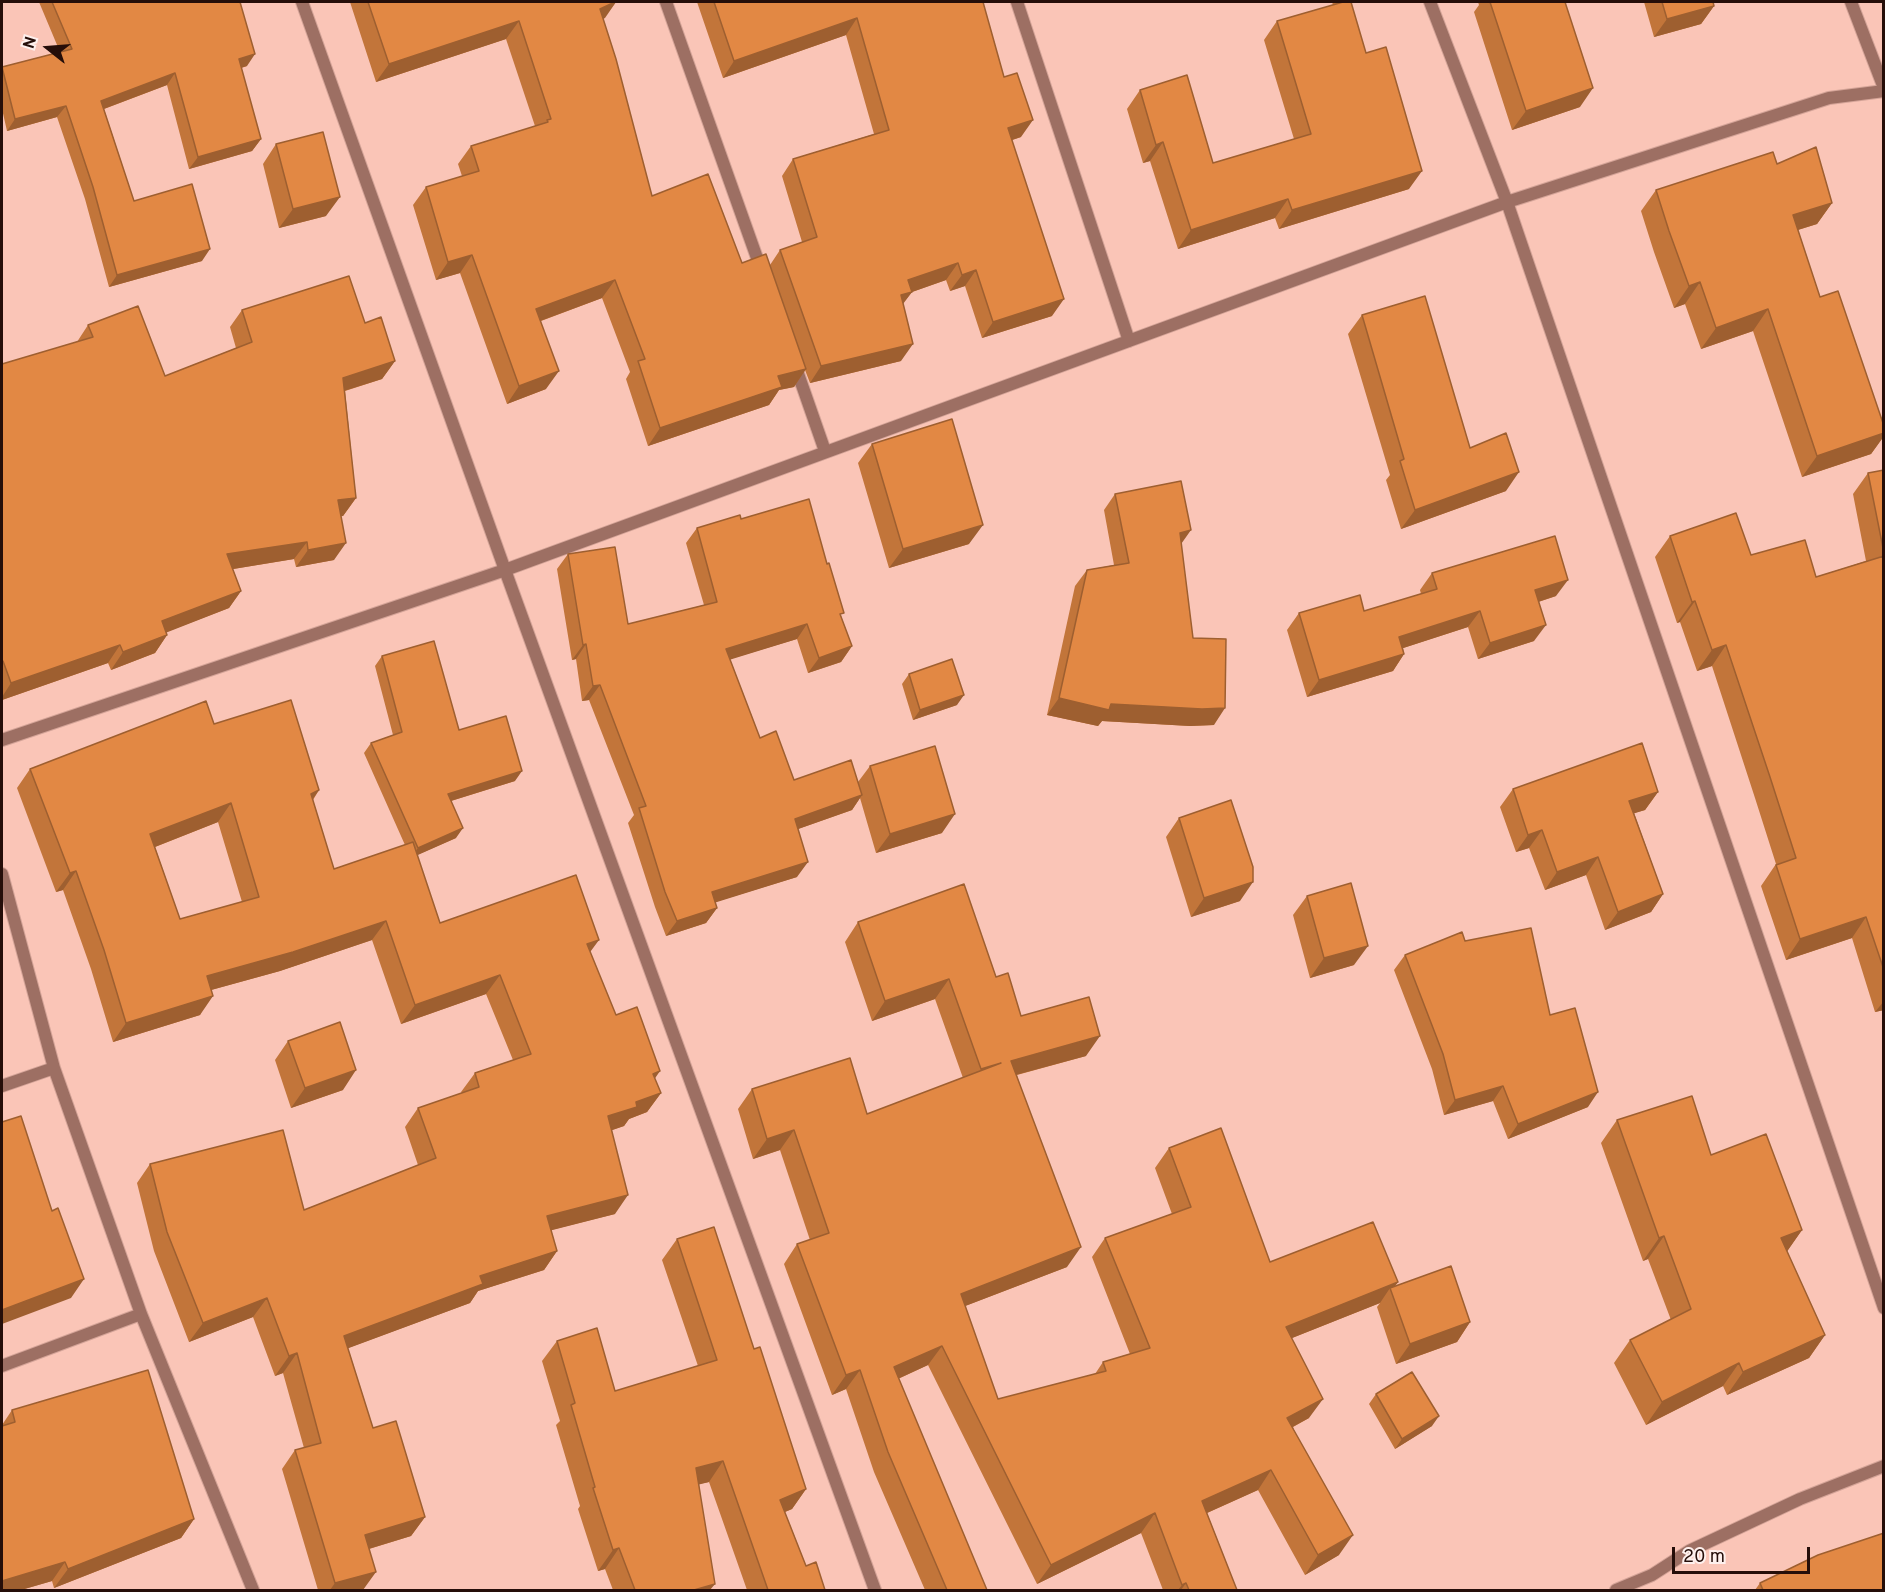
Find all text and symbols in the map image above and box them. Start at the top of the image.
north arrow [18,18,78,78]
text: N [20,34,42,51]
scale bar [1675,1535,1813,1573]
text: 20 m [1683,1546,1725,1569]

